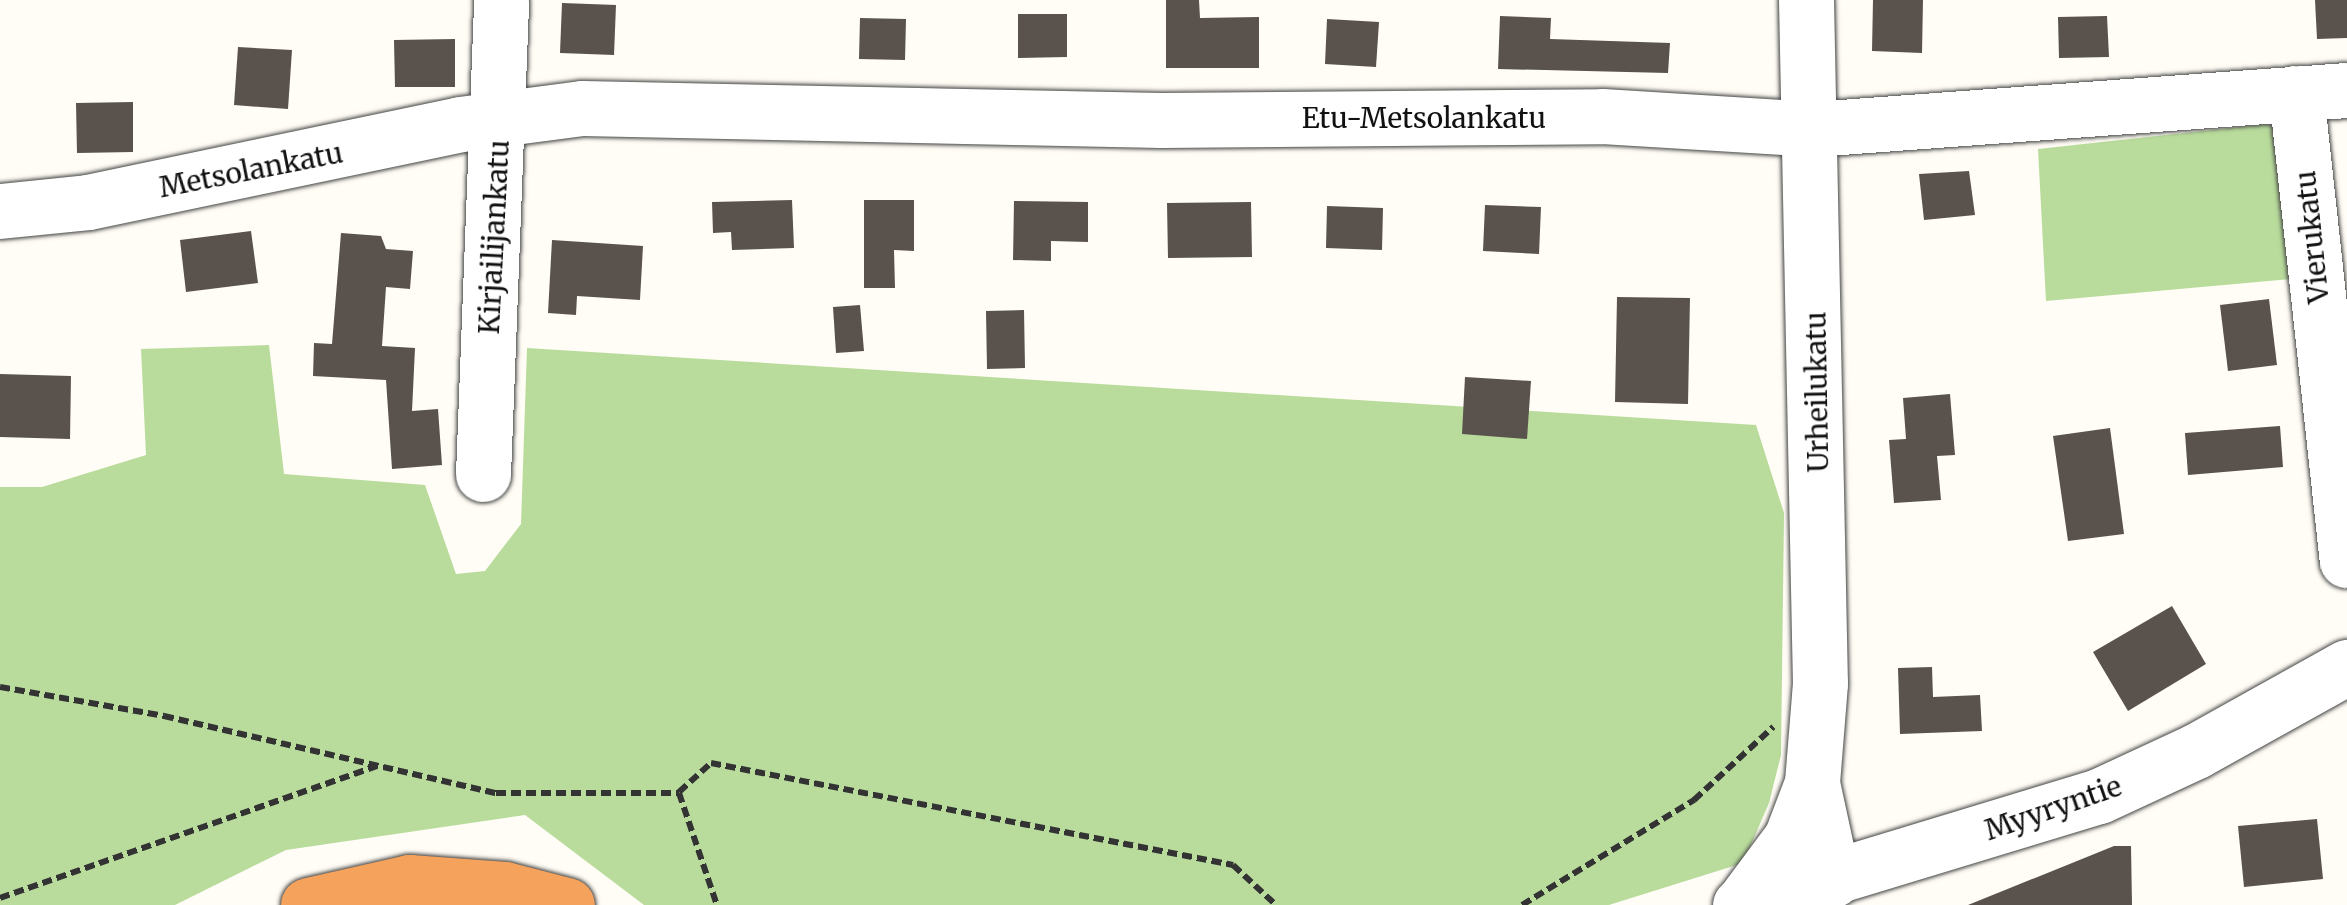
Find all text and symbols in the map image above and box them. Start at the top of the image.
street label: Etu-Metsolankatu [1302,101,1546,135]
street label: Metsolankatu [156,136,346,204]
street label: Kirjailijankatu [472,139,516,335]
street label: Vierukatu [2288,169,2336,305]
street label: Urheilukatu [1799,311,1835,473]
street label: Myyryntie [1980,769,2126,847]

